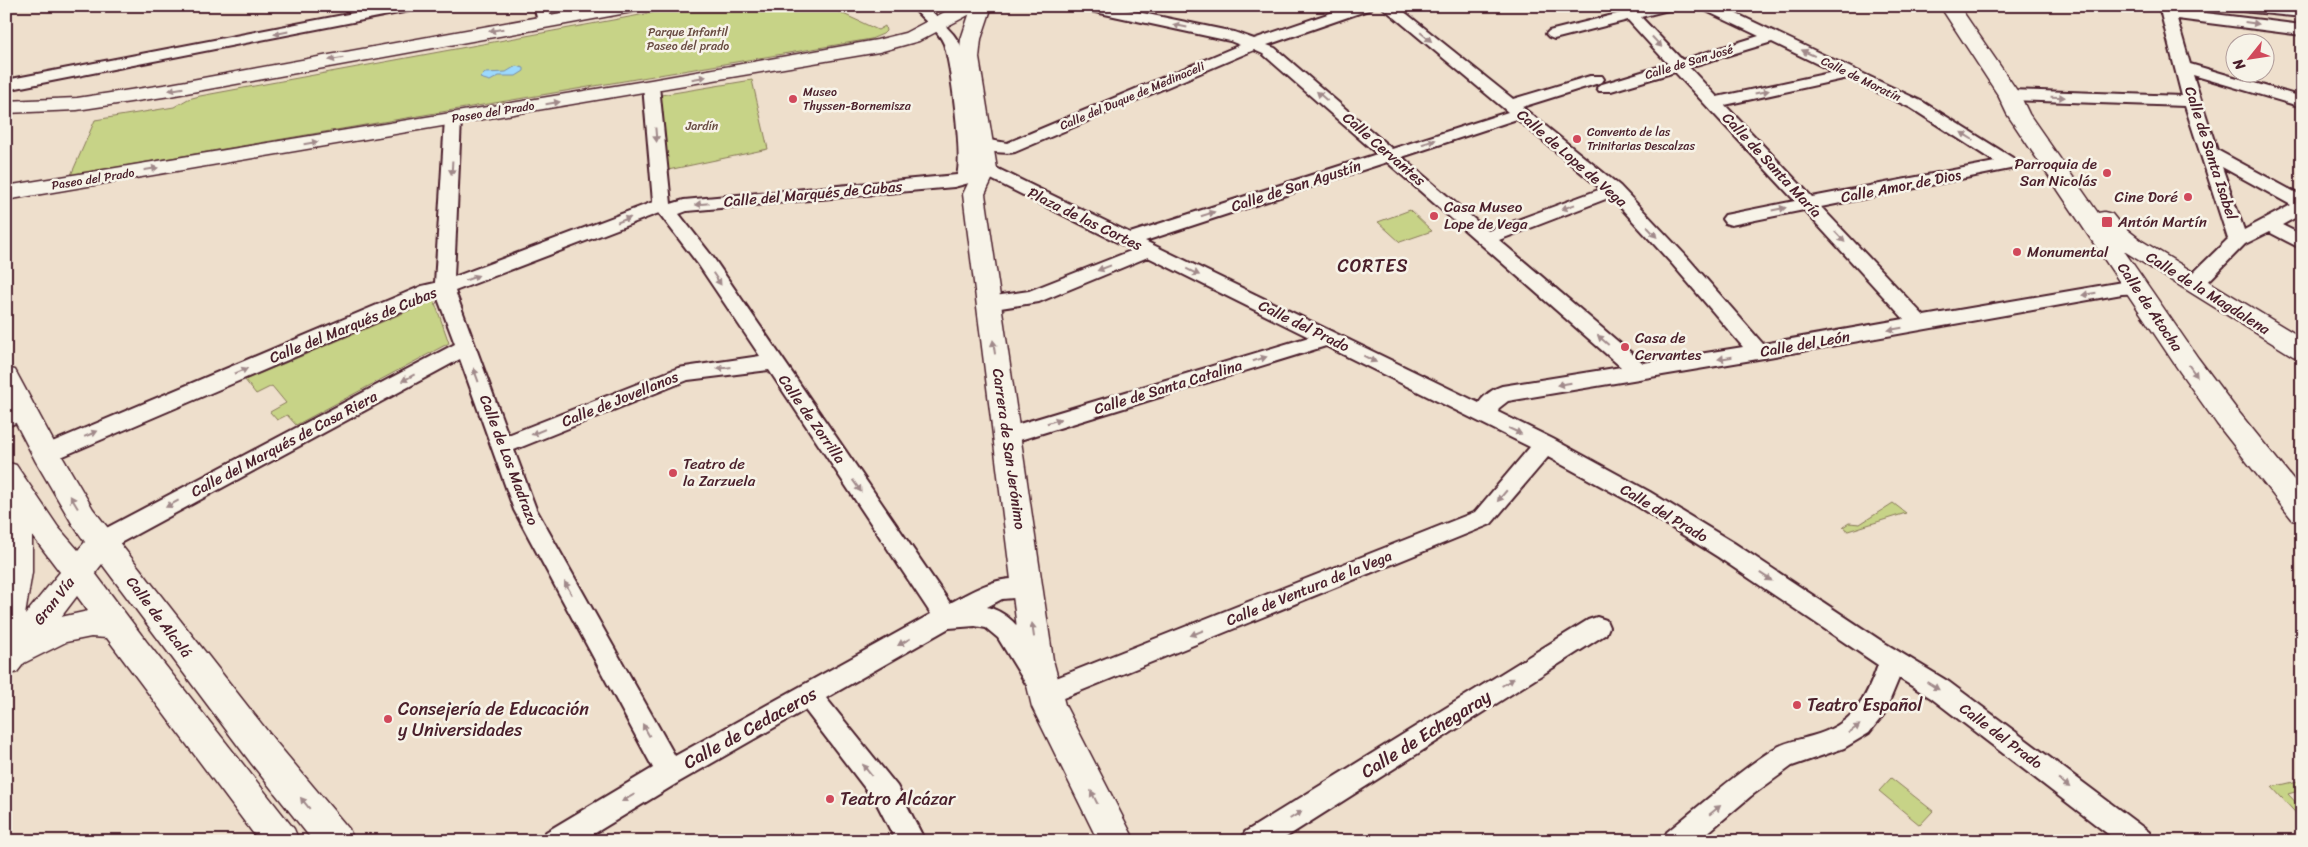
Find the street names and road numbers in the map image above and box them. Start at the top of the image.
street label: Calle de San José [1642,38,1736,86]
street label: Calle de Moratín [1817,50,1905,108]
street label: Calle del Duque de Medinaceli [1056,55,1209,137]
street label: Calle de Santa Isabel [2177,83,2245,224]
street label: Paseo del Prado [450,95,536,129]
street label: Calle de Lope de Vega [1511,102,1634,214]
street label: Calle Cervantes [1337,105,1431,193]
street label: Calle de Santa María [1716,106,1829,224]
street label: Calle de San Agustín [1228,153,1364,219]
street label: Calle Amor de Dios [1839,161,1964,210]
street label: Paseo del Prado [50,162,136,196]
street label: Calle del Marqués de Cubas [723,173,903,215]
street label: Plaza de las Cortes [1023,180,1147,258]
street label: Calle de la Magdalena [2141,244,2276,342]
street label: Calle de Atocha [2110,257,2190,357]
street label: Calle del Marqués de Cubas [265,279,441,371]
street label: Calle del Prado [1254,293,1354,359]
street label: Calle del León [1758,323,1852,365]
street label: Calle de Santa Catalina [1091,352,1246,422]
street label: Calle de Jovellanos [558,364,682,434]
street label: Carrera de San Jerónimo [985,367,1033,532]
street label: Calle de Zorrilla [771,369,853,470]
street label: Calle del Marqués de Casa Riera [186,383,382,504]
street label: Calle de Los Madrazo [472,391,546,529]
street label: Calle del Prado [1615,476,1713,550]
street label: Calle de Ventura de la Vega [1222,543,1396,633]
street label: Calle de Alcalá [119,570,199,664]
street label: Gran Vía [27,571,82,631]
street label: Calle de Cedaceros [677,678,823,778]
street label: Calle de Echegaray [1354,681,1498,787]
street label: Calle del Prado [1954,696,2049,776]

